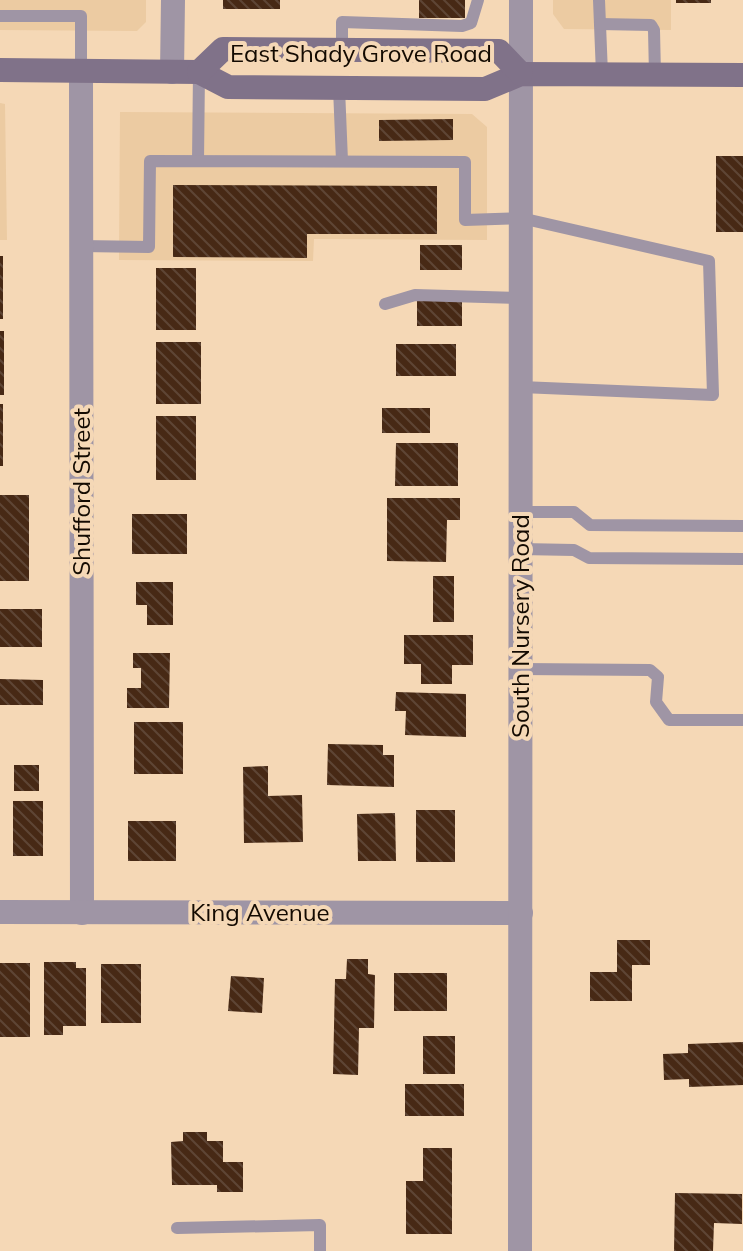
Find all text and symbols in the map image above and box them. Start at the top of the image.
street label: East Shady Grove Road [230,38,492,68]
street label: Shufford Street [66,408,96,576]
street label: South Nursery Road [505,514,535,738]
street label: King Avenue [190,897,330,927]

